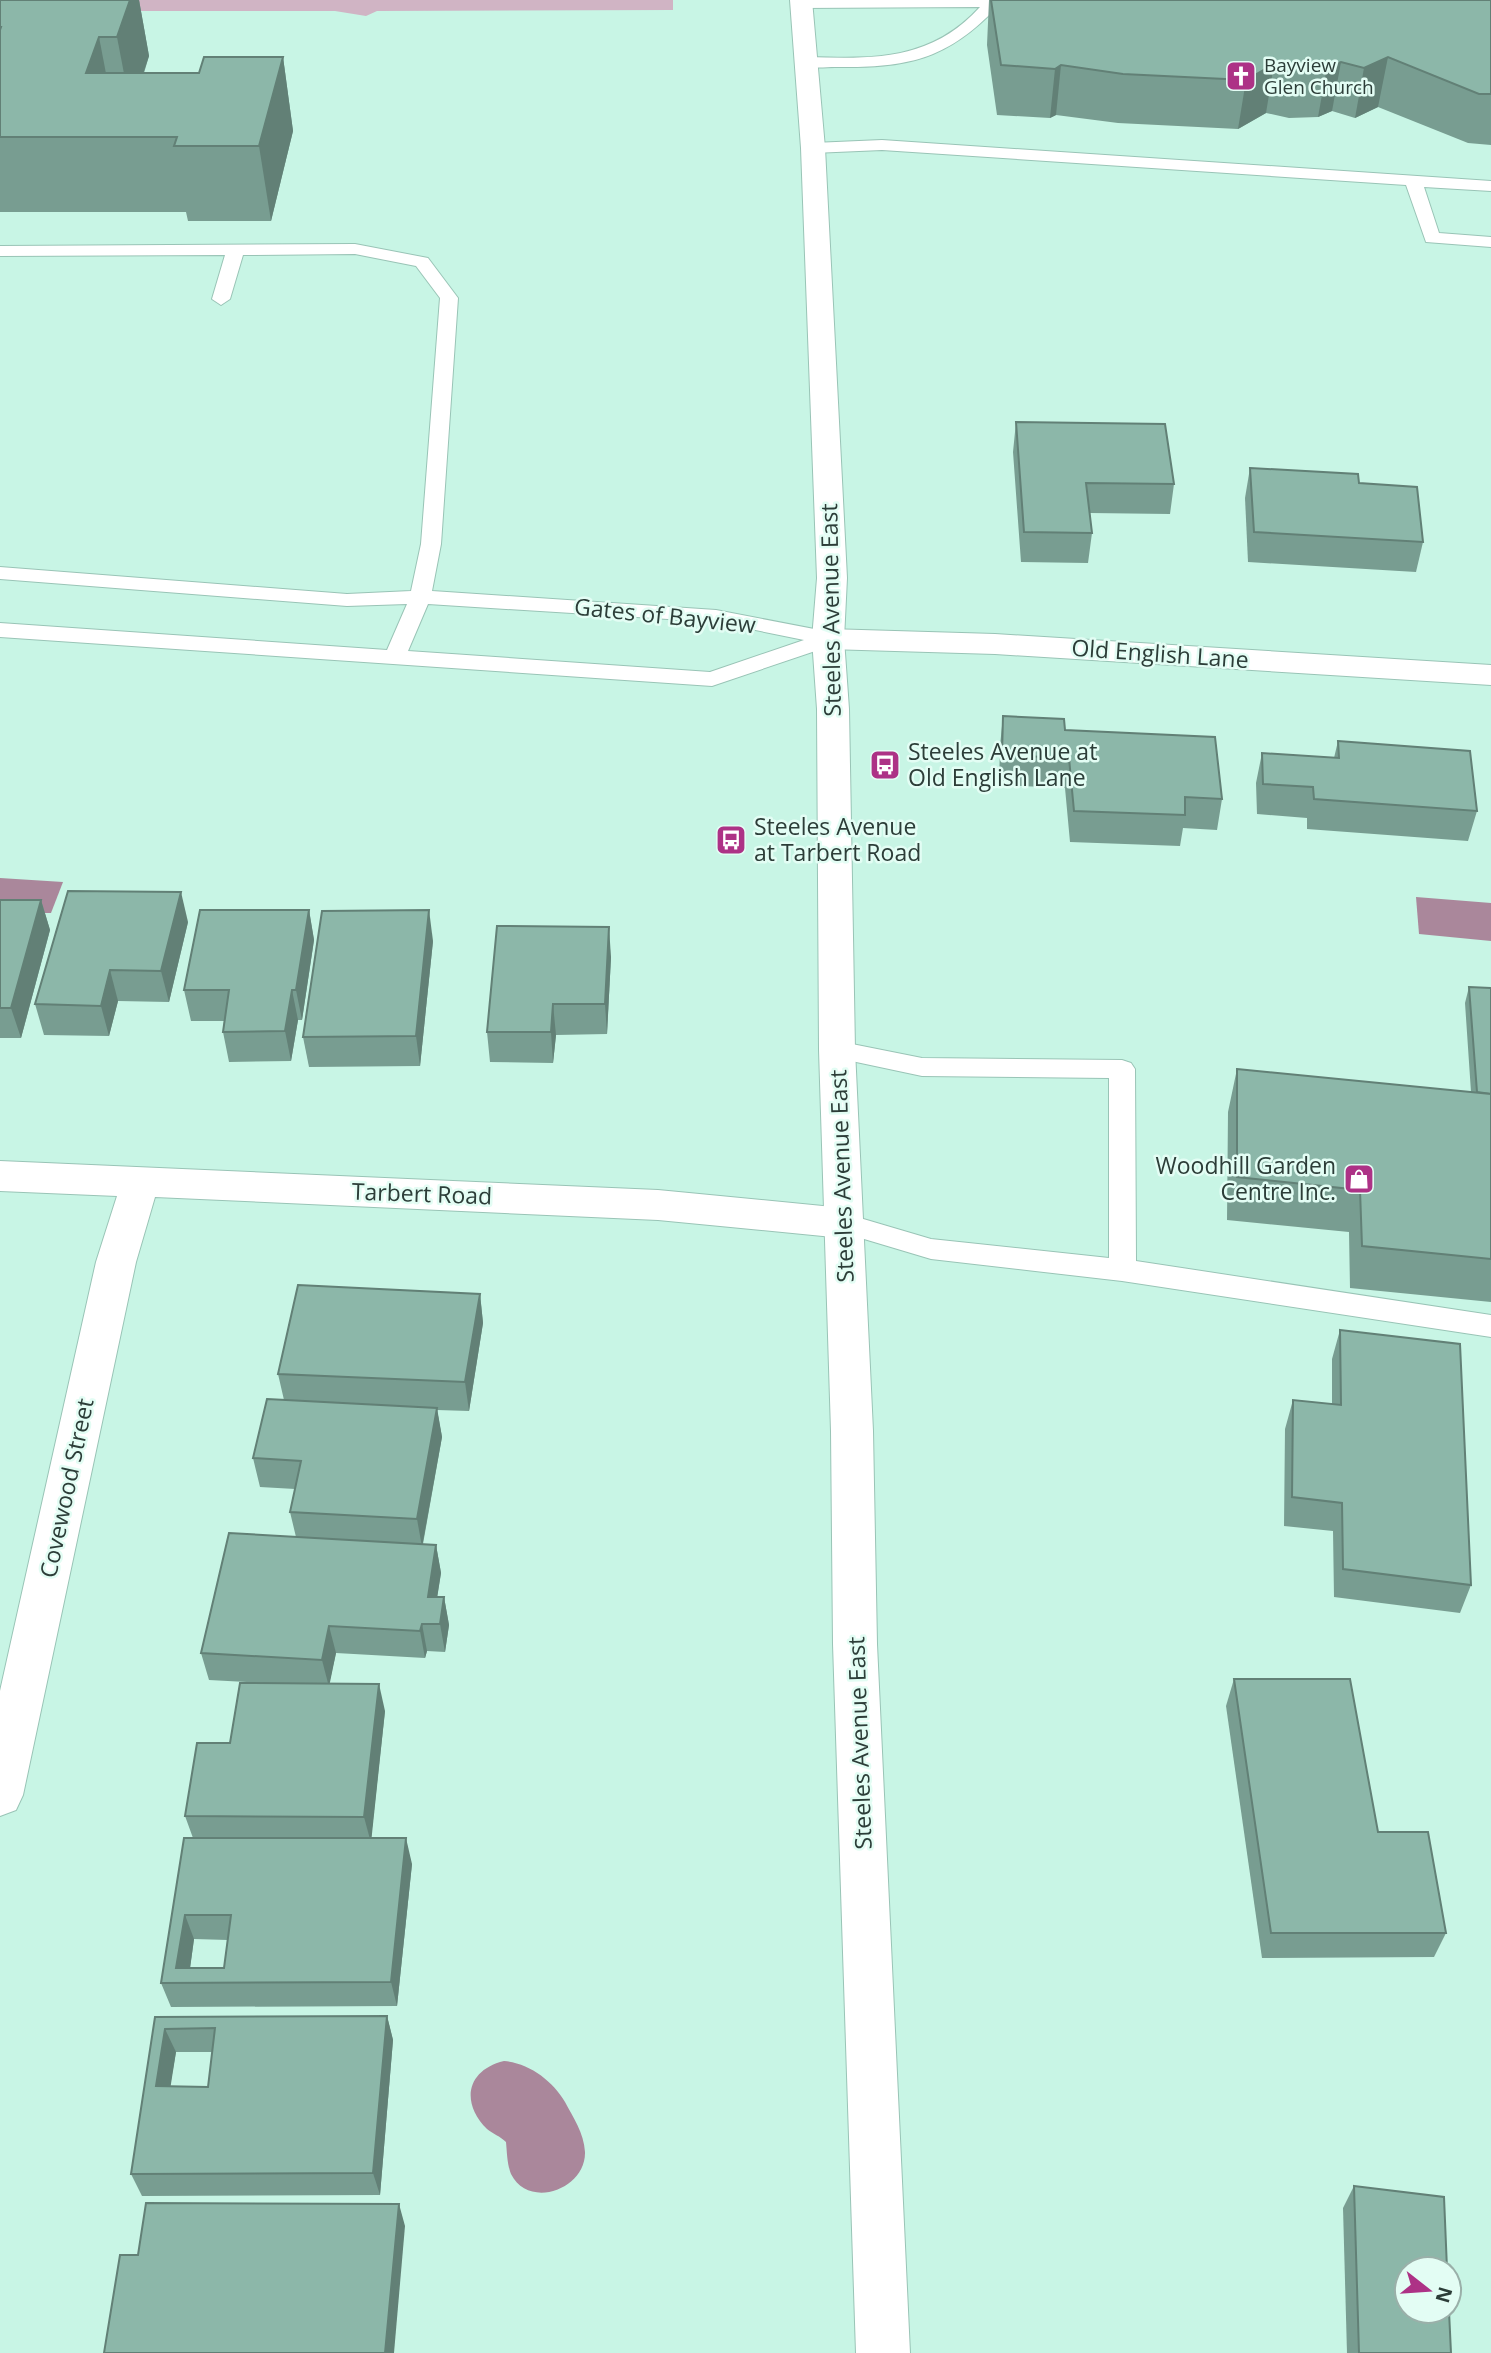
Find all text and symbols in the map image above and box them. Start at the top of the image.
place label: Bayview Glen Church [1264,52,1374,100]
church icon: Bayview Glen Church [1224,59,1258,93]
street label: Steeles Avenue East [812,503,848,717]
street label: Gates of Bayview [573,590,758,640]
street label: Old English Lane [1070,631,1250,675]
place label: Steeles Avenue at Old English Lane [908,735,1097,793]
bus stop icon: Steeles Avenue at Old English Lane [868,748,902,782]
place label: Steeles Avenue at Tarbert Road [754,810,921,868]
bus stop icon: Steeles Avenue at Tarbert Road [714,823,748,857]
street label: Steeles Avenue East [821,1069,861,1283]
place label: Woodhill Garden Centre Inc. [1156,1149,1336,1207]
shop icon: Woodhill Garden Centre Inc. [1342,1162,1376,1196]
street label: Tarbert Road [351,1175,493,1211]
street label: Covewood Street [31,1395,101,1580]
street label: Steeles Avenue East [839,1636,879,1850]
north arrow [1393,2255,1463,2325]
text: N [1430,2284,1459,2306]

